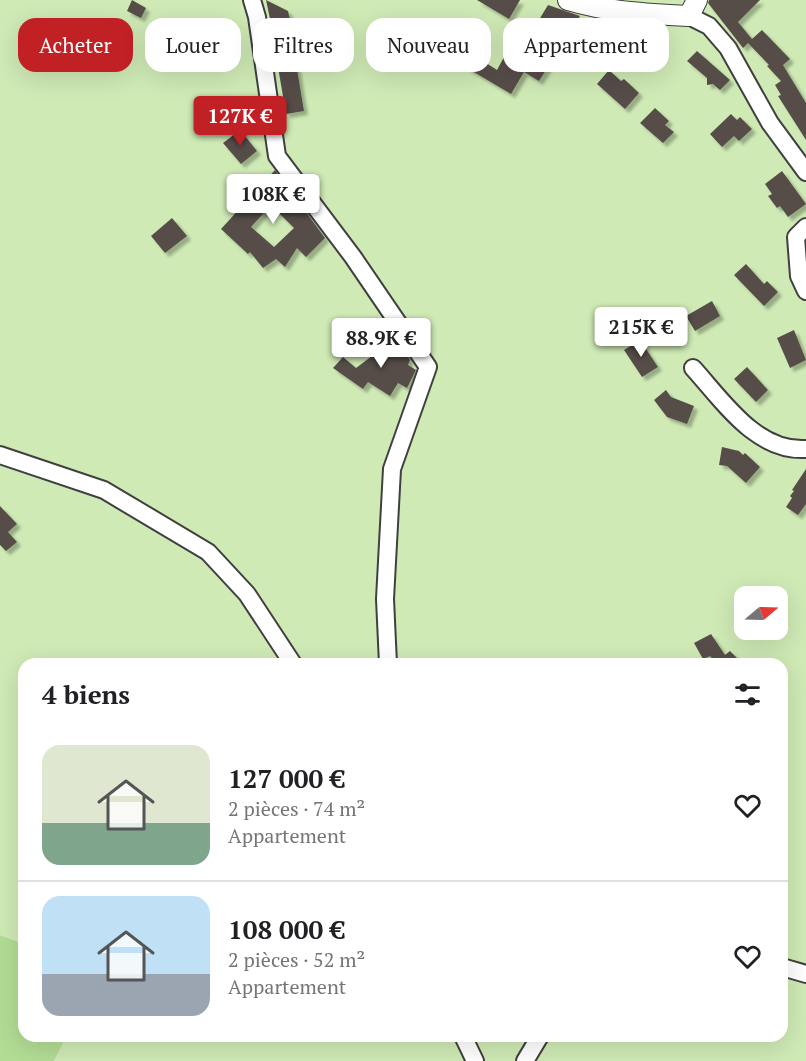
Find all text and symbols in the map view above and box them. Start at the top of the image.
chip: Acheter [18,18,133,72]
chip: Louer [145,18,241,72]
chip: Filtres [253,18,354,72]
chip: Nouveau [366,18,491,72]
chip: Appartement [503,18,669,72]
pin: 127K € [191,96,289,147]
text: 127K € [208,102,272,129]
pin: 108K € [224,174,322,225]
text: 108K € [241,180,305,207]
pin: 215K € [592,307,690,358]
text: 215K € [609,313,673,340]
pin: 88.9K € [326,318,436,369]
text: 88.9K € [346,324,416,351]
north arrow [734,586,788,640]
map controls [734,586,788,640]
text: 4 biens [42,677,130,711]
icon: filters [731,678,764,711]
text: 127 000 € [228,761,345,795]
icon: home [90,769,162,841]
icon: heart [731,789,764,822]
text: 2 pièces · 74 m² [228,795,365,822]
text: Appartement [228,822,346,849]
text: 108 000 € [228,912,345,946]
icon: home [90,920,162,992]
icon: heart [731,940,764,973]
text: 2 pièces · 52 m² [228,946,365,973]
text: Appartement [228,973,346,1000]

